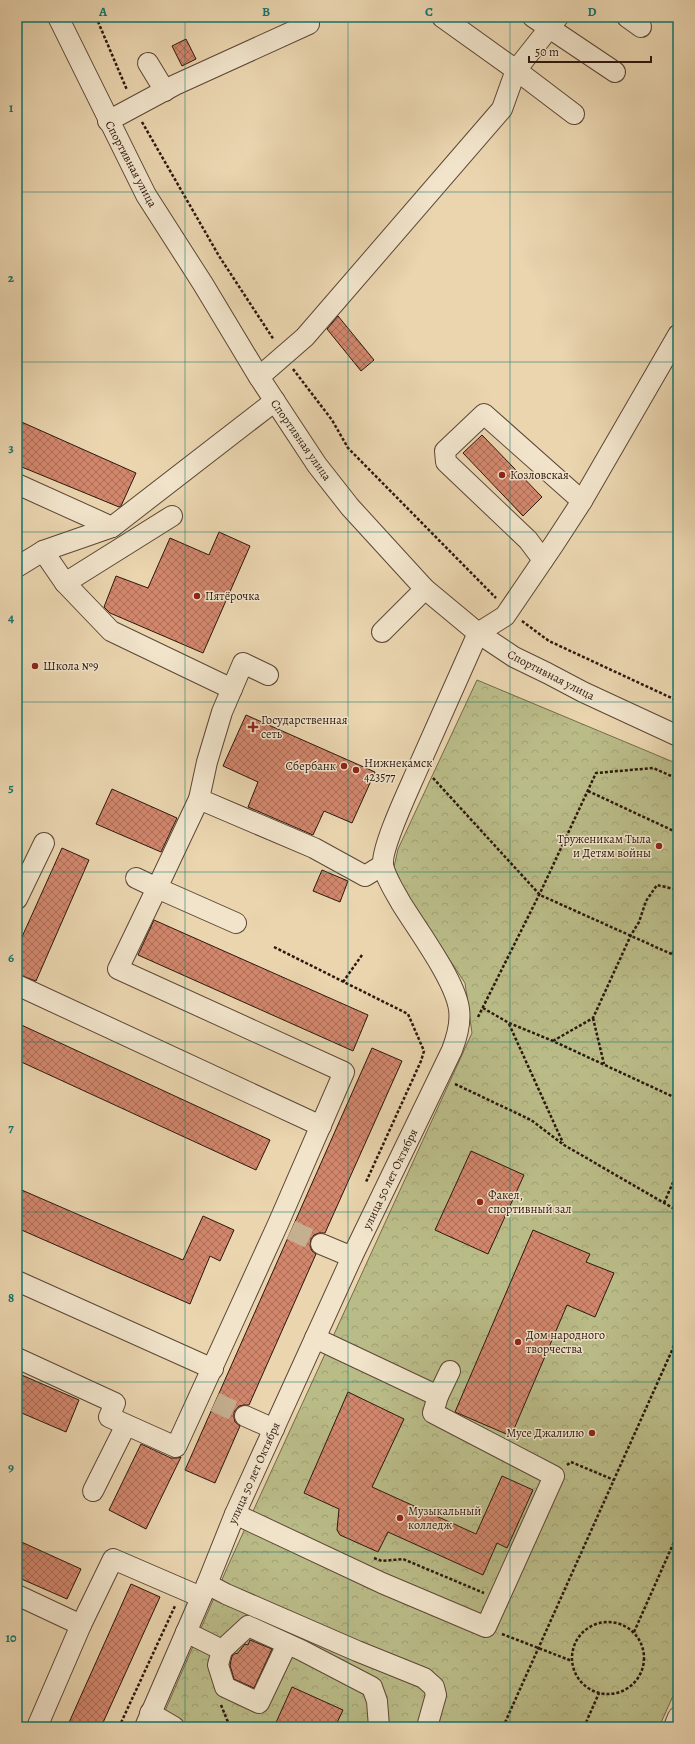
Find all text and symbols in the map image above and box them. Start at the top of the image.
text: A [98,3,108,20]
text: B [262,3,270,20]
text: C [425,3,433,20]
text: D [587,3,597,20]
scale bar [529,38,651,64]
text: 50 m [535,44,559,60]
text: 1 [9,99,14,116]
street label: Спортивная улица [101,118,161,210]
text: 2 [8,269,15,286]
street label: Спортивная улица [267,396,335,484]
text: 3 [8,439,14,456]
place label: Козловская [510,467,569,483]
marker: Козловская [497,470,507,480]
place label: Пятёрочка [205,588,260,604]
marker: Пятёрочка [192,591,202,601]
text: 4 [8,609,14,626]
street label: Спортивная улица [505,646,598,704]
place label: Школа №9 [43,658,98,674]
marker: Школа №9 [30,661,40,671]
place label: Государственная сеть [261,712,348,742]
marker: Государственная сеть [248,722,258,732]
place label: Нижнекамск 423577 [364,755,432,785]
place label: Сбербанк [286,758,336,774]
marker: Сбербанк [339,761,349,771]
marker: Нижнекамск 423577 [351,765,361,775]
text: 5 [8,779,14,796]
place label: Труженикам Тыла и Детям войны [557,831,651,861]
marker: Труженикам Тыла и Детям войны [654,841,664,851]
text: 6 [8,949,14,966]
text: 7 [8,1119,14,1136]
street label: улица 50 лет Октября [358,1126,421,1233]
place label: Факел, спортивный зал [488,1187,572,1217]
marker: Факел, спортивный зал [475,1197,485,1207]
text: 8 [8,1289,14,1306]
place label: Дом народного творчества [526,1327,605,1357]
marker: Дом народного творчества [513,1337,523,1347]
street label: улица 50 лет Октября [224,1419,284,1527]
place label: Мусе Джалилю [506,1425,584,1441]
marker: Мусе Джалилю [587,1428,597,1438]
text: 9 [8,1459,14,1476]
place label: Музыкальный колледж [408,1503,481,1533]
marker: Музыкальный колледж [395,1513,405,1523]
text: 10 [5,1629,17,1646]

